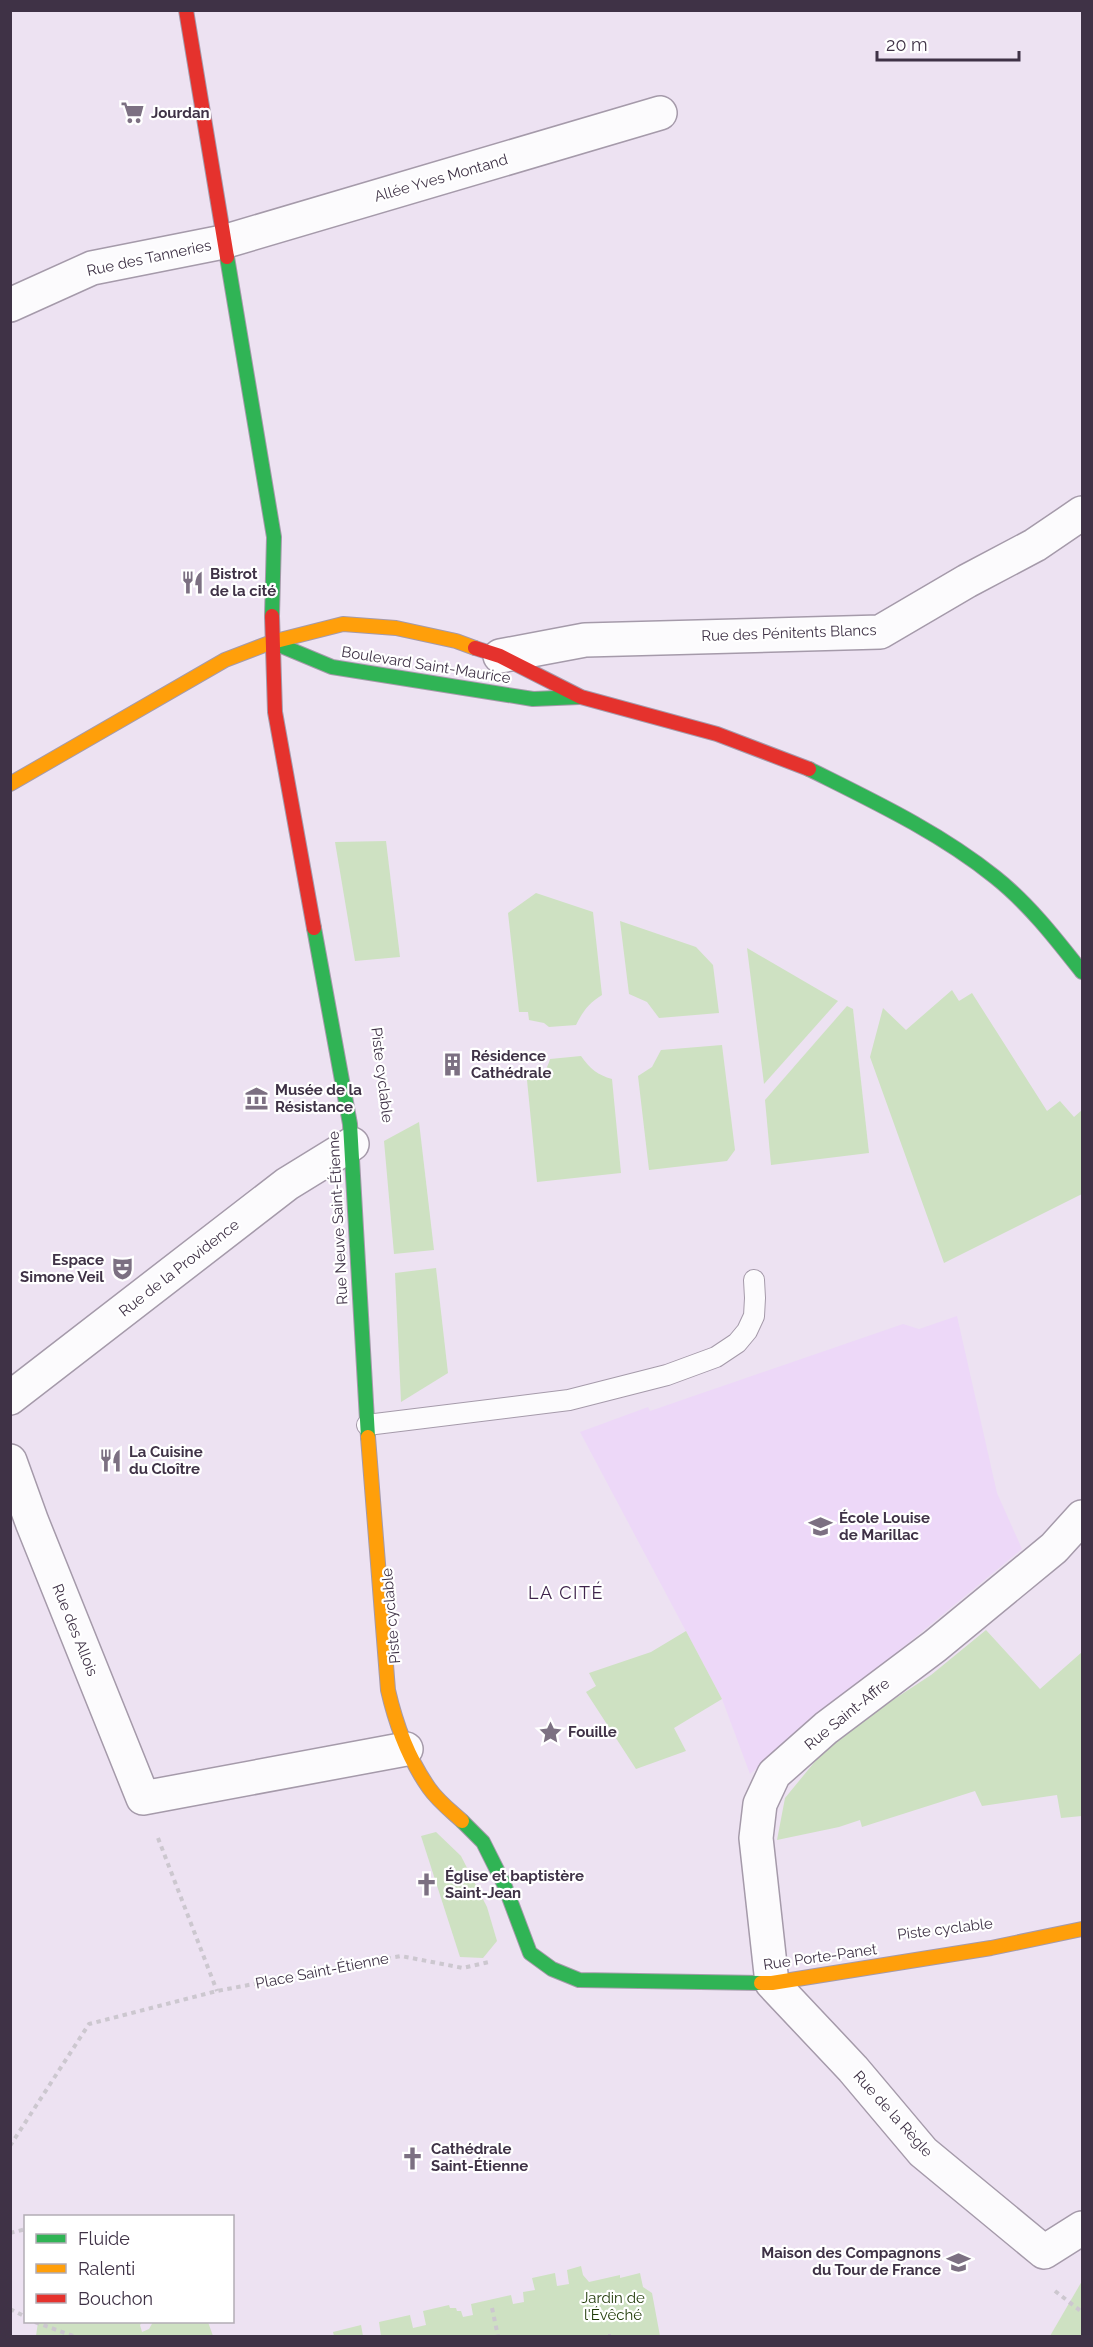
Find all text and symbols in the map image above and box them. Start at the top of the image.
scale bar [877,24,1020,62]
text: 20 m [886,34,928,55]
supermarket icon: Jourdan [120,100,146,126]
place label: Jourdan [151,104,210,122]
street label: Allée Yves Montand [372,150,510,206]
street label: Rue des Tanneries [85,236,213,280]
place label: Bistrot de la cité [210,565,276,600]
restaurant icon: Bistrot de la cité [179,570,205,596]
street label: Rue des Pénitents Blancs [701,621,877,645]
street label: Boulevard Saint-Maurice [340,643,512,687]
street label: Piste cyclable [367,1026,397,1124]
place label: Résidence Cathédrale [471,1047,551,1082]
building icon: Résidence Cathédrale [440,1052,466,1078]
place label: Musée de la Résistance [275,1081,362,1116]
museum icon: Musée de la Résistance [244,1086,270,1112]
street label: Rue Neuve Saint-Étienne [324,1131,352,1305]
street label: Rue de la Providence [115,1215,243,1320]
place label: Espace Simone Veil [20,1251,104,1286]
theatre icon: Espace Simone Veil [109,1256,135,1282]
place label: La Cuisine du Cloître [129,1443,203,1478]
restaurant icon: La Cuisine du Cloître [98,1448,124,1474]
place label: École Louise de Marillac [839,1509,930,1544]
school or university icon: École Louise de Marillac [808,1514,834,1540]
street label: Piste cyclable [378,1567,404,1665]
street label: Rue des Allois [48,1581,102,1679]
district label: LA CITÉ [528,1581,604,1603]
street label: Rue Saint-Affre [801,1674,893,1754]
place icon: Fouille [537,1719,563,1745]
place label: Fouille [568,1723,617,1741]
place label: Église et baptistère Saint-Jean [445,1867,584,1902]
church icon: Église et baptistère Saint-Jean [414,1872,440,1898]
street label: Piste cyclable [896,1914,994,1944]
street label: Rue Porte-Panet [762,1940,878,1974]
street label: Place Saint-Étienne [254,1949,390,1993]
street label: Rue de la Règle [850,2067,937,2161]
place label: Cathédrale Saint-Étienne [431,2140,528,2175]
church icon: Cathédrale Saint-Étienne [400,2145,426,2171]
legend [24,2215,234,2323]
text: Fluide [78,2228,130,2249]
place label: Maison des Compagnons du Tour de France [761,2244,941,2279]
school or university icon: Maison des Compagnons du Tour de France [946,2249,972,2275]
text: Ralenti [78,2258,135,2279]
text: Bouchon [78,2288,153,2309]
park label: Jardin de l'Évêché [581,2289,645,2324]

